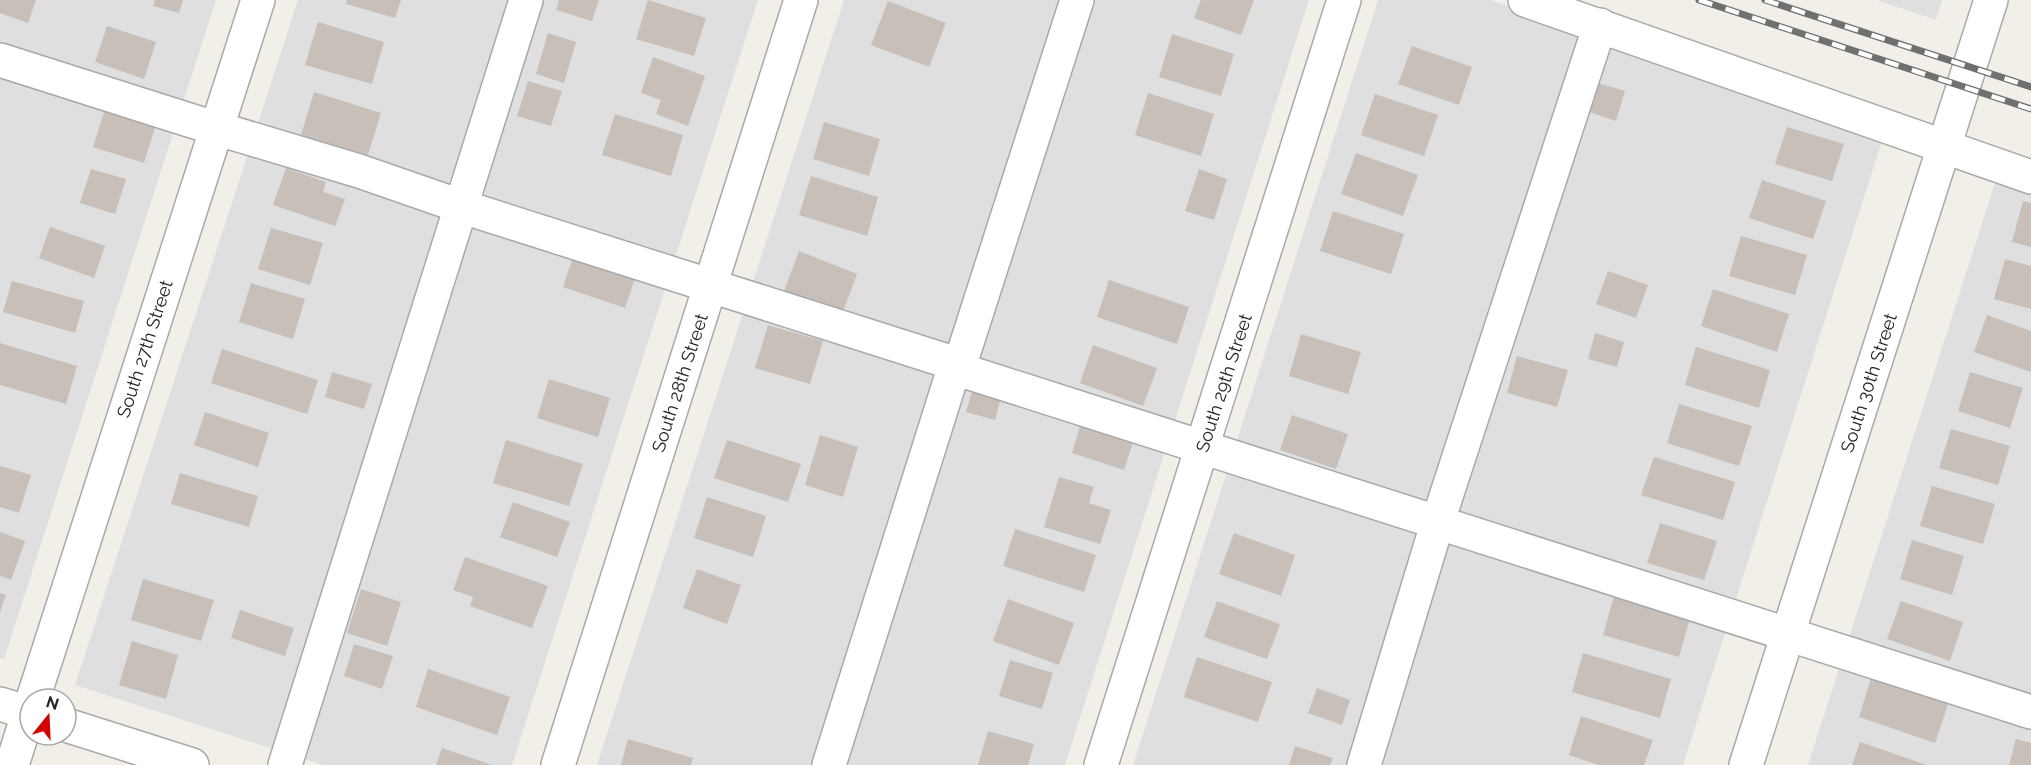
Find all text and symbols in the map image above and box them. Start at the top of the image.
street label: South 27th Street [112,277,177,420]
street label: South 28th Street [647,311,712,455]
street label: South 29th Street [1191,311,1256,455]
street label: South 30th Street [1836,311,1901,455]
north arrow [18,687,78,747]
text: N [44,692,61,714]

